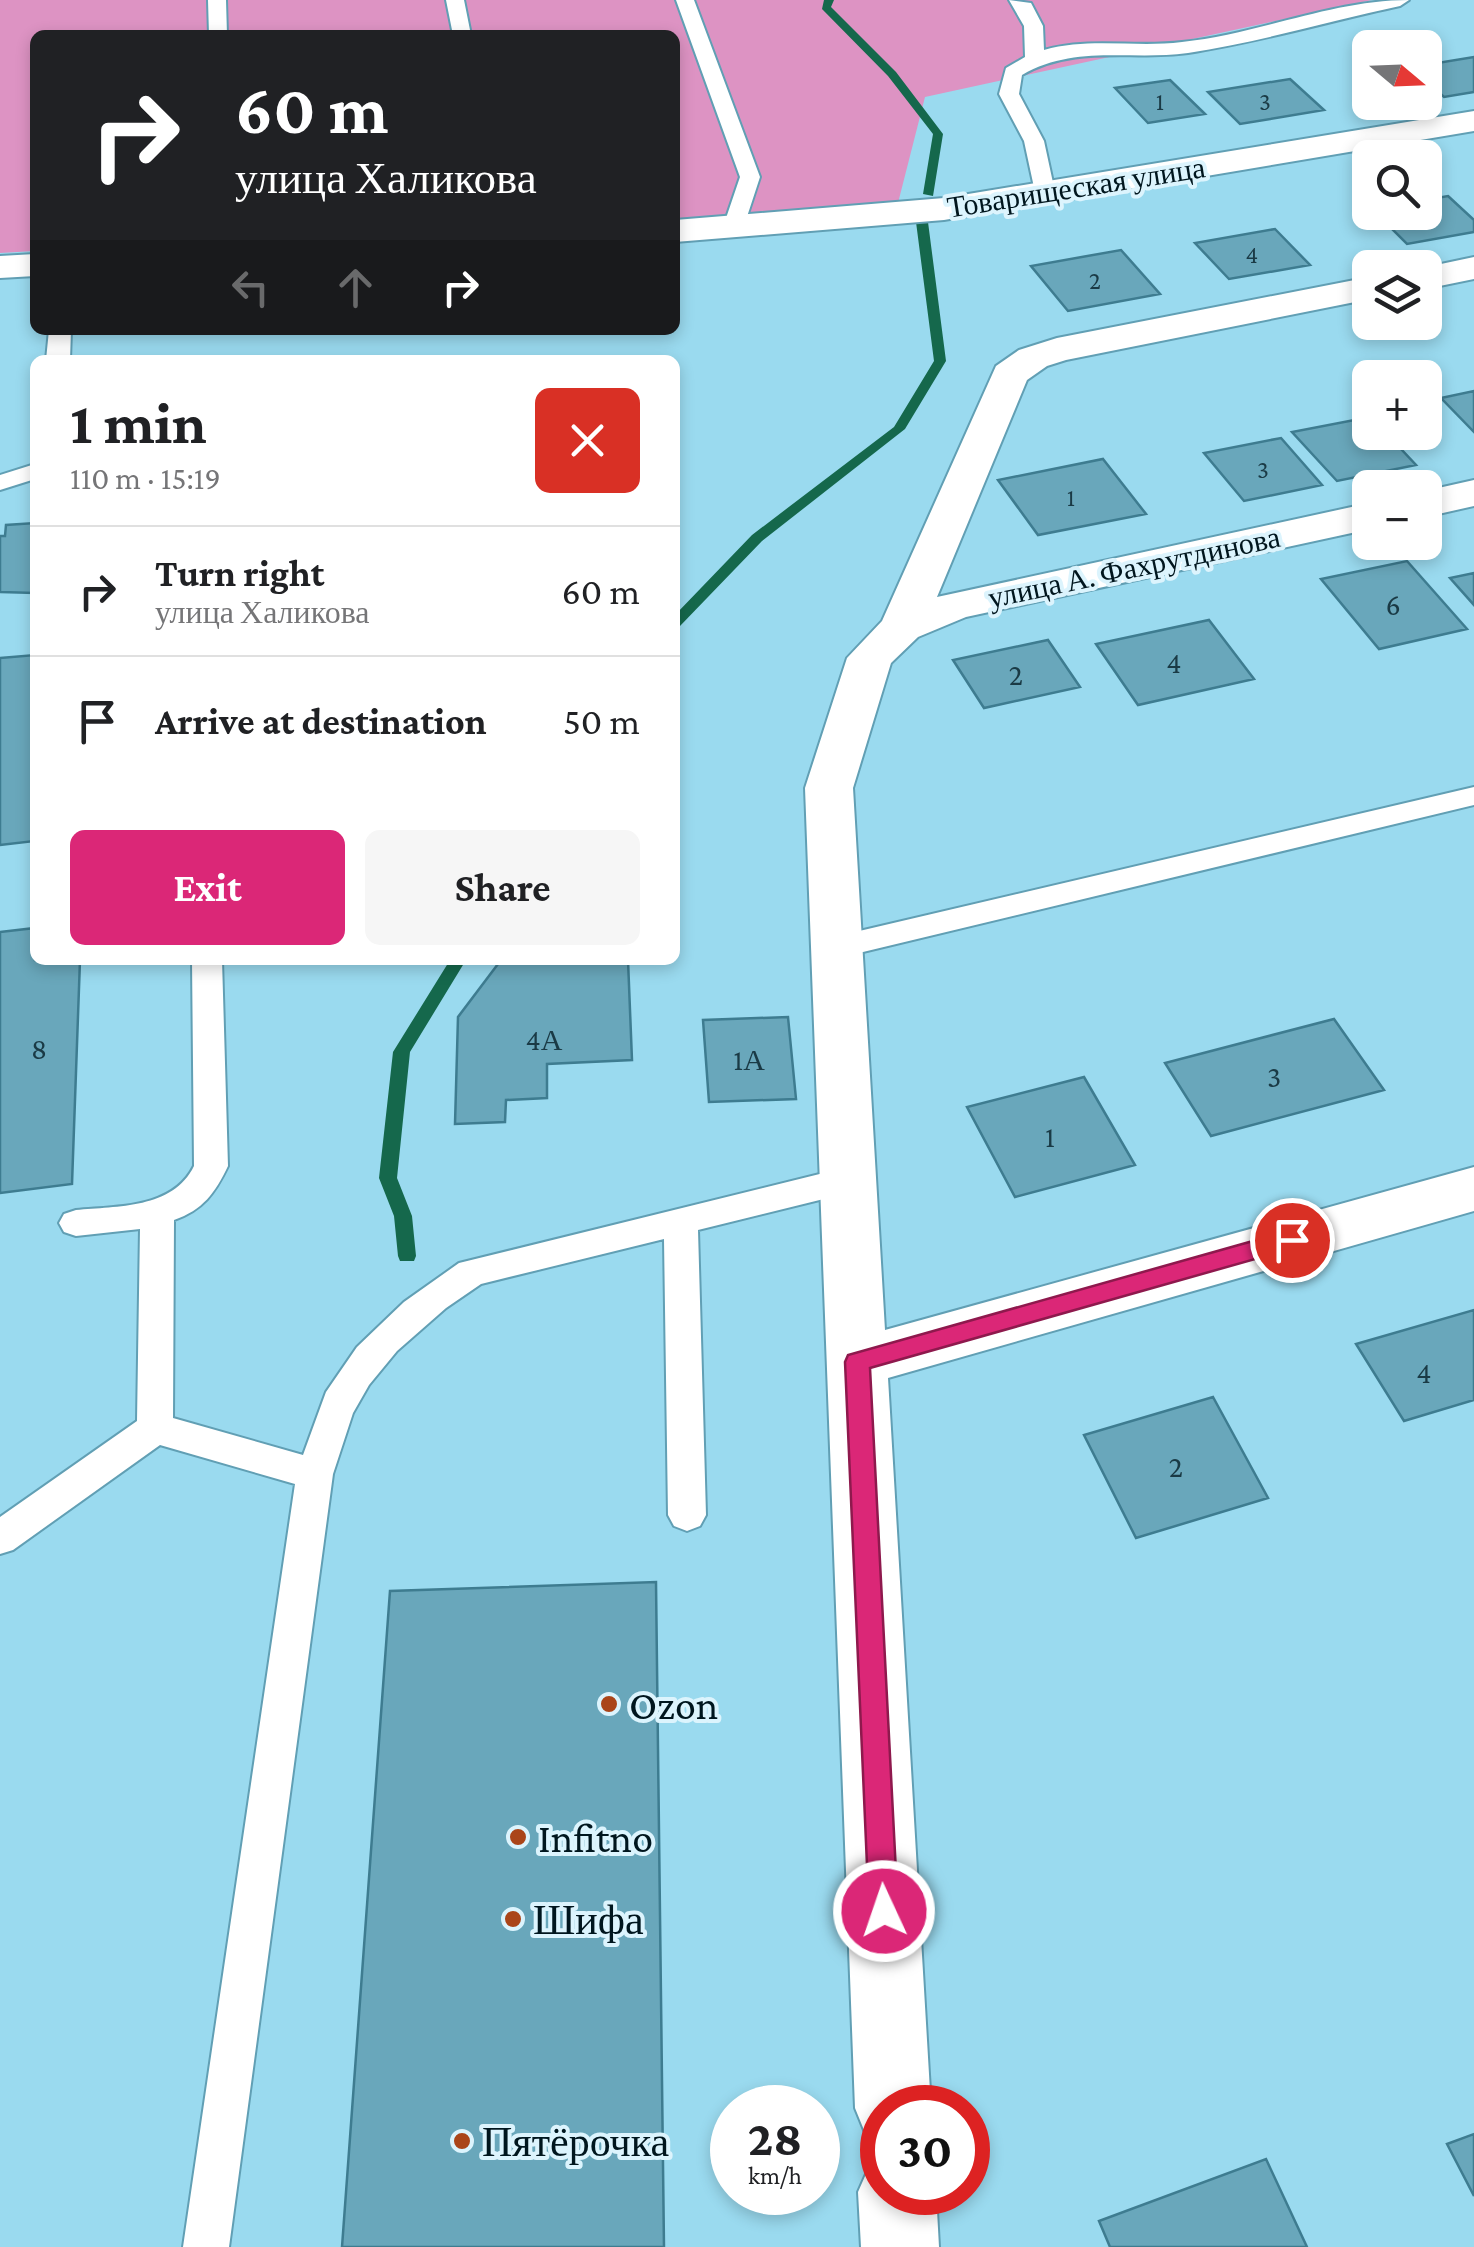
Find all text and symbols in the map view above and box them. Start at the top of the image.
north arrow [1352,30,1442,120]
map controls [1352,30,1442,560]
icon: right [70,70,200,200]
text: 60 m [235,70,388,148]
house number: 1 [1156,88,1164,115]
house number: 3 [1259,88,1271,115]
button: search [1352,140,1442,230]
street label: Товарищеская улица [945,150,1207,224]
text: улица Халикова [235,153,537,203]
house number: 4 [1246,241,1258,268]
button: layers [1352,250,1442,340]
icon: left [223,260,278,315]
icon: ahead [328,260,383,315]
icon: right [433,260,488,315]
house number: 2 [1089,267,1101,294]
button: + [1352,360,1442,450]
button: close [535,388,640,493]
text: 1 min [70,389,207,456]
house number: 3 [1257,456,1269,483]
text: 110 m · 15:19 [70,460,221,496]
button: − [1352,470,1442,560]
house number: 1 [1067,484,1075,511]
street label: улица А. Фахрутдинова [985,520,1283,614]
text: Turn right [155,552,324,594]
icon: right [70,564,125,619]
text: 60 m [562,570,640,612]
house number: 6 [1385,588,1401,621]
text: улица Халикова [155,594,370,630]
house number: 4 [1166,646,1182,679]
house number: 2 [1009,658,1023,691]
icon: arrive [70,694,125,749]
text: Arrive at destination [155,700,487,742]
text: 50 m [563,700,640,742]
button: Exit [70,830,345,945]
button: Share [365,830,640,945]
house number: 4А [526,1023,563,1056]
house number: 8 [31,1032,47,1065]
house number: 1А [733,1043,765,1076]
house number: 3 [1267,1060,1281,1093]
house number: 1 [1045,1120,1055,1153]
pin [1250,1198,1335,1283]
icon: arrive [1265,1213,1320,1268]
house number: 4 [1416,1356,1432,1389]
house number: 2 [1169,1450,1183,1483]
place label: Ozon [629,1681,718,1728]
marker: Ozon [598,1693,620,1715]
place label: Infitno [538,1814,653,1861]
marker: Infitno [507,1826,529,1848]
position arrow [832,1859,936,1963]
place label: Шифа [533,1896,644,1943]
marker: Шифа [502,1908,524,1930]
speed limit sign: 30 [860,2085,990,2215]
text: 28 [748,2110,802,2166]
place label: Пятёрочка [482,2118,669,2165]
marker: Пятёрочка [451,2130,473,2152]
text: km/h [748,2162,802,2189]

